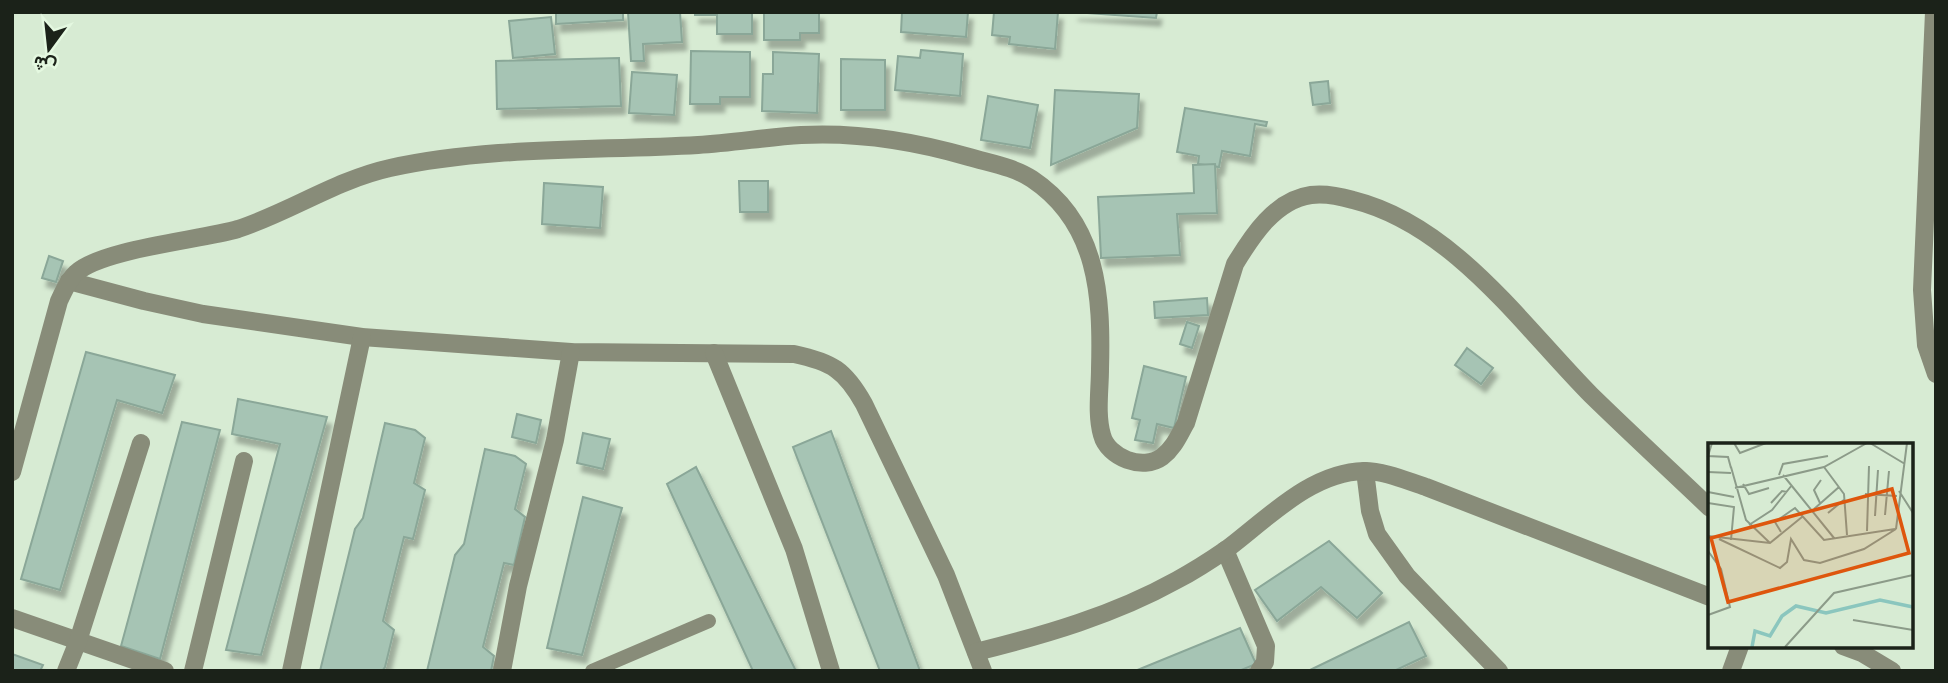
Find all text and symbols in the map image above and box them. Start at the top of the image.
north arrow [14,14,84,84]
text: ش [30,50,59,81]
inset map [1708,443,1913,648]

